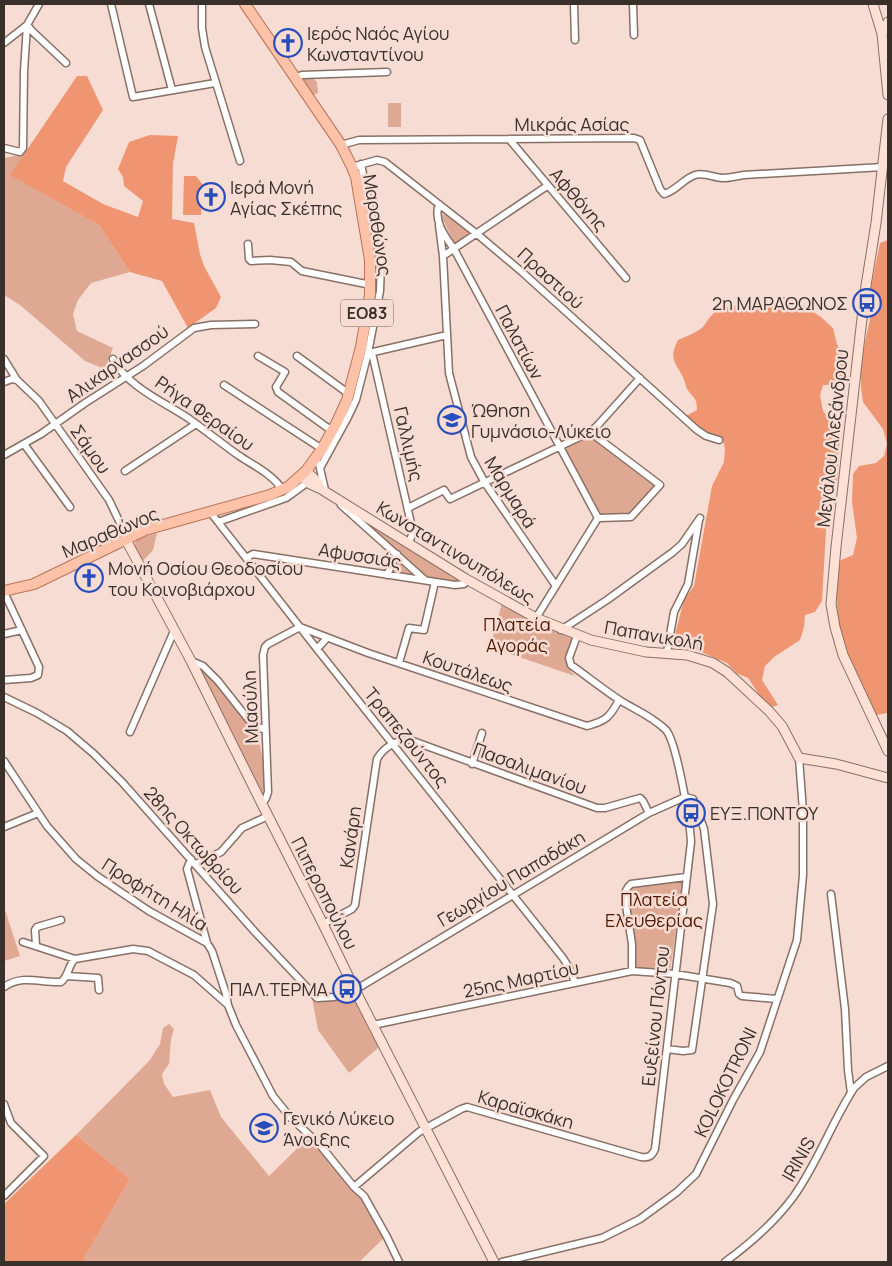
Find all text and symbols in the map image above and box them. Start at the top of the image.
place label: Ιερός Ναός Αγίου Κωνσταντίνου [307,21,450,66]
church icon: Ιερός Ναός Αγίου Κωνσταντίνου [273,28,303,58]
street label: Μικράς Ασίας [515,112,629,136]
street label: Αφθόνης [545,162,613,236]
street label: Μαραθώνος [358,172,398,278]
place label: Ιερά Μονή Αγίας Σκέπης [230,175,342,220]
church icon: Ιερά Μονή Αγίας Σκέπης [196,182,226,212]
street label: Πραστιού [513,242,589,314]
bus stop icon: 2η ΜΑΡΑΘΩΝΟΣ [852,288,882,318]
place label: 2η ΜΑΡΑΘΩΝΟΣ [712,291,848,315]
road number: ΕΟ83 [341,300,393,326]
street label: Παλατίων [490,300,550,384]
street label: Αλικαρνασσού [61,319,173,407]
street label: Μεγάλου Αλεξάνδρου [811,348,853,528]
street label: Ρήγα Φεραίου [151,370,259,456]
place label: Ώθηση Γυμνάσιο-Λύκειο [471,398,611,443]
street label: Γαλλιμής [389,404,429,484]
school or university icon: Ώθηση Γυμνάσιο-Λύκειο [437,405,467,435]
street label: Σάμου [65,420,117,478]
street label: Μαρμαρά [480,452,542,532]
street label: Κωνσταντινουπόλεως [372,495,540,609]
street label: Μαραθώνος [58,501,162,563]
street label: Αφυσσιάς [317,537,403,573]
place label: Μονή Οσίου Θεοδοσίου του Κοινοβιάρχου [108,556,303,601]
church icon: Μονή Οσίου Θεοδοσίου του Κοινοβιάρχου [74,563,104,593]
park label: Πλατεία Αγοράς [483,612,551,657]
street label: Παπανικολή [603,614,705,656]
street label: Κουτάλεως [420,644,516,698]
street label: Μιαούλη [237,670,263,744]
street label: Τραπεζούντος [359,682,455,792]
street label: Πασαλιμανίου [470,736,590,800]
street label: 28ης Οκτωβρίου [139,781,249,899]
bus stop icon: ΕΥΞ.ΠΟΝΤΟΥ [676,798,706,828]
place label: ΕΥΞ.ΠΟΝΤΟΥ [710,801,819,825]
street label: Κανάρη [334,805,366,869]
street label: Γεωργίου Παπαδάκη [433,824,589,932]
street label: Πιπεροπούλου [286,833,364,953]
street label: Προφήτη Ηλία [98,852,212,936]
park label: Πλατεία Ελευθερίας [605,887,703,932]
street label: Ευξείνου Πόντου [636,945,674,1087]
street label: 25ης Μαρτίου [461,955,581,1003]
bus stop icon: ΠΑΛ.ΤΕΡΜΑ [332,974,362,1004]
place label: ΠΑΛ.ΤΕΡΜΑ [230,977,329,1001]
street label: KOLOKOTRONI [688,1023,762,1141]
street label: Καραϊσκάκη [475,1084,577,1134]
place label: Γενικό Λύκειο Άνοιξης [283,1106,394,1151]
school or university icon: Γενικό Λύκειο Άνοιξης [249,1113,279,1143]
street label: IRINIS [776,1132,820,1186]

